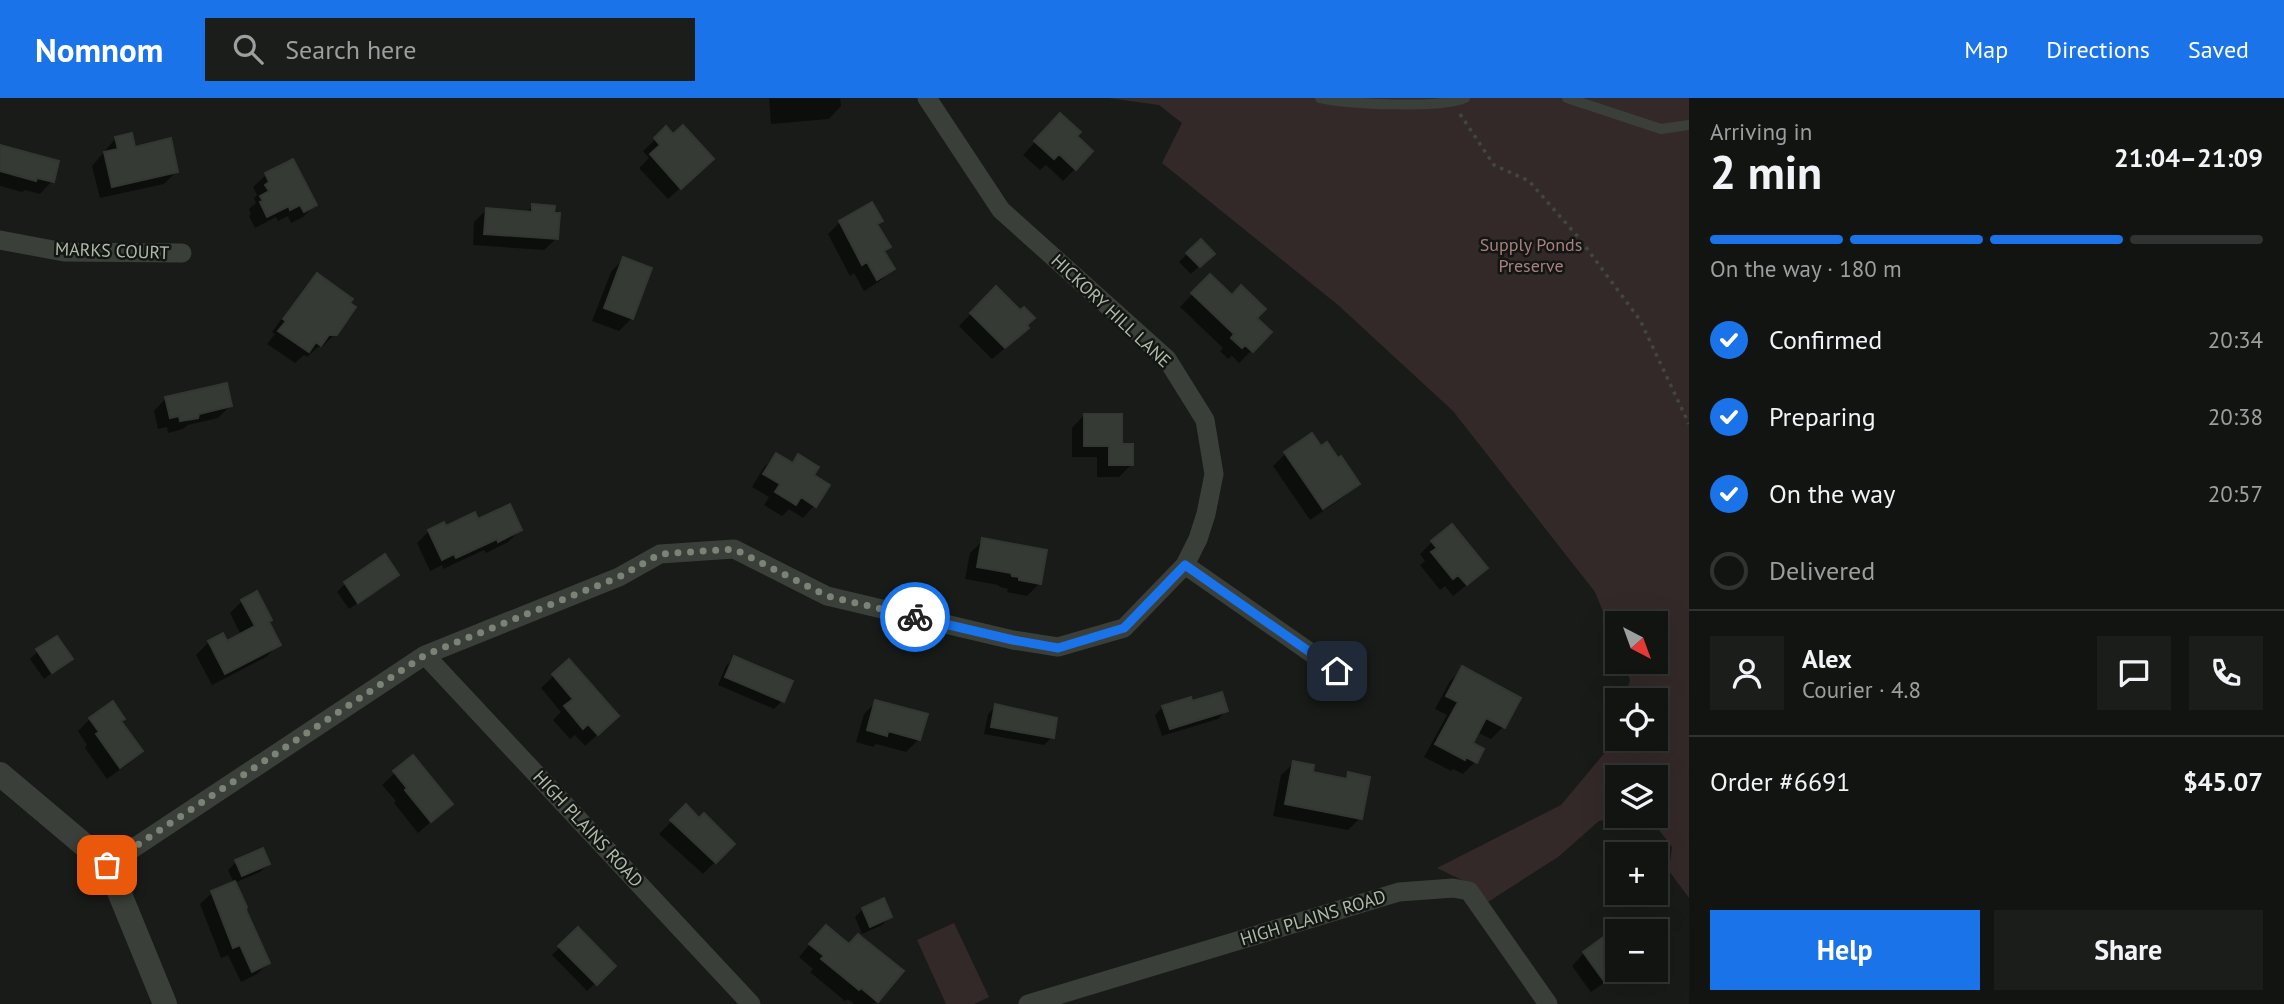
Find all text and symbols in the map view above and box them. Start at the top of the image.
search box [205,18,695,81]
text: Nomnom [35,28,163,71]
icon: search [229,30,267,68]
text: Search here [285,33,416,66]
text: Map [1964,34,2008,65]
text: Directions [2046,34,2150,65]
text: Saved [2188,34,2249,65]
text: Arriving in [1710,117,1812,146]
text: 21:04–21:09 [2114,141,2263,174]
text: 2 min [1710,142,1822,202]
park label: Supply Ponds Preserve [1480,233,1582,277]
street label: MARKS COURT [55,237,170,264]
street label: HICKORY HILL LANE [1047,249,1176,372]
text: On the way · 180 m [1710,254,1902,283]
icon: check [1710,321,1748,359]
text: Confirmed [1769,323,1882,356]
text: 20:34 [2208,325,2263,354]
icon: check [1710,398,1748,436]
text: Preparing [1769,400,1876,433]
text: 20:38 [2208,402,2263,431]
icon: check [1710,475,1748,513]
text: On the way [1769,477,1895,510]
text: 20:57 [2208,479,2263,508]
text: Delivered [1769,554,1875,587]
courier [880,582,950,652]
icon: bike [896,598,934,636]
north arrow [1605,611,1668,674]
map controls [1605,611,1668,982]
button: person [1710,636,1784,710]
button: chat [2097,636,2171,710]
button: phone [2189,636,2263,710]
pin [1307,641,1367,701]
text: Alex [1802,642,1852,675]
icon: home [1318,652,1356,690]
text: Courier · 4.8 [1802,675,1921,704]
button: locate [1605,688,1668,751]
button: layers [1605,765,1668,828]
text: Order #6691 [1710,765,1850,798]
text: $45.07 [2183,765,2263,798]
street label: HIGH PLAINS ROAD [528,766,648,892]
pin [77,835,137,895]
button: + [1605,842,1668,905]
icon: bag [88,846,126,884]
street label: HIGH PLAINS ROAD [1237,884,1388,951]
button: Help [1710,910,1980,990]
button: Share [1994,910,2263,990]
button: − [1605,919,1668,982]

